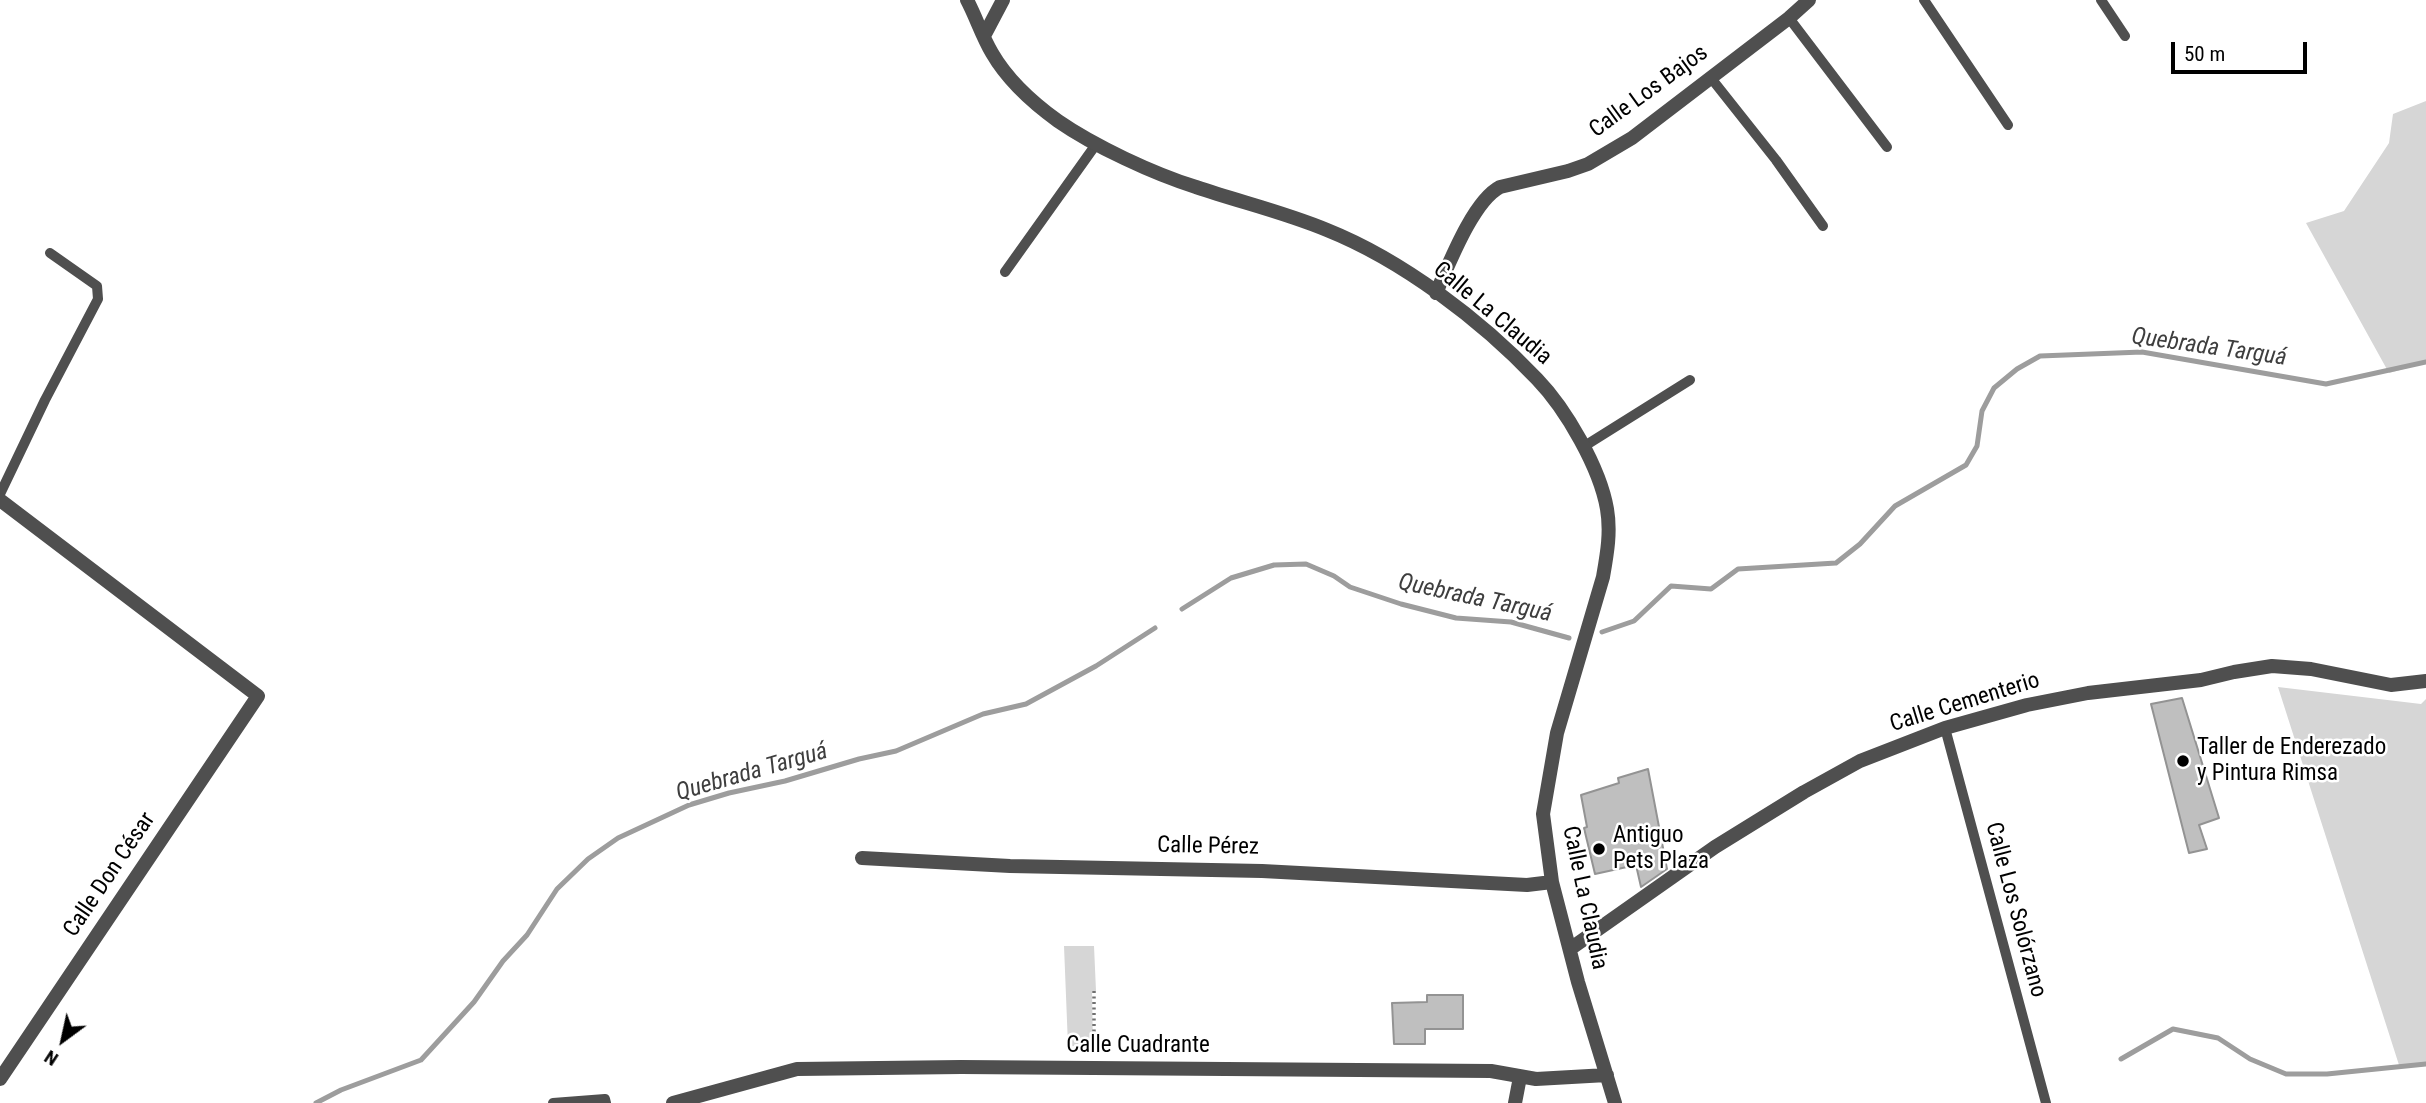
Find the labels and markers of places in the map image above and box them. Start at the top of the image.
place label: Taller de Enderezado y Pintura Rimsa [2197,734,2386,788]
marker: Taller de Enderezado y Pintura Rimsa [2175,753,2191,769]
place label: Antiguo Pets Plaza [1613,822,1709,876]
marker: Antiguo Pets Plaza [1591,841,1607,857]

